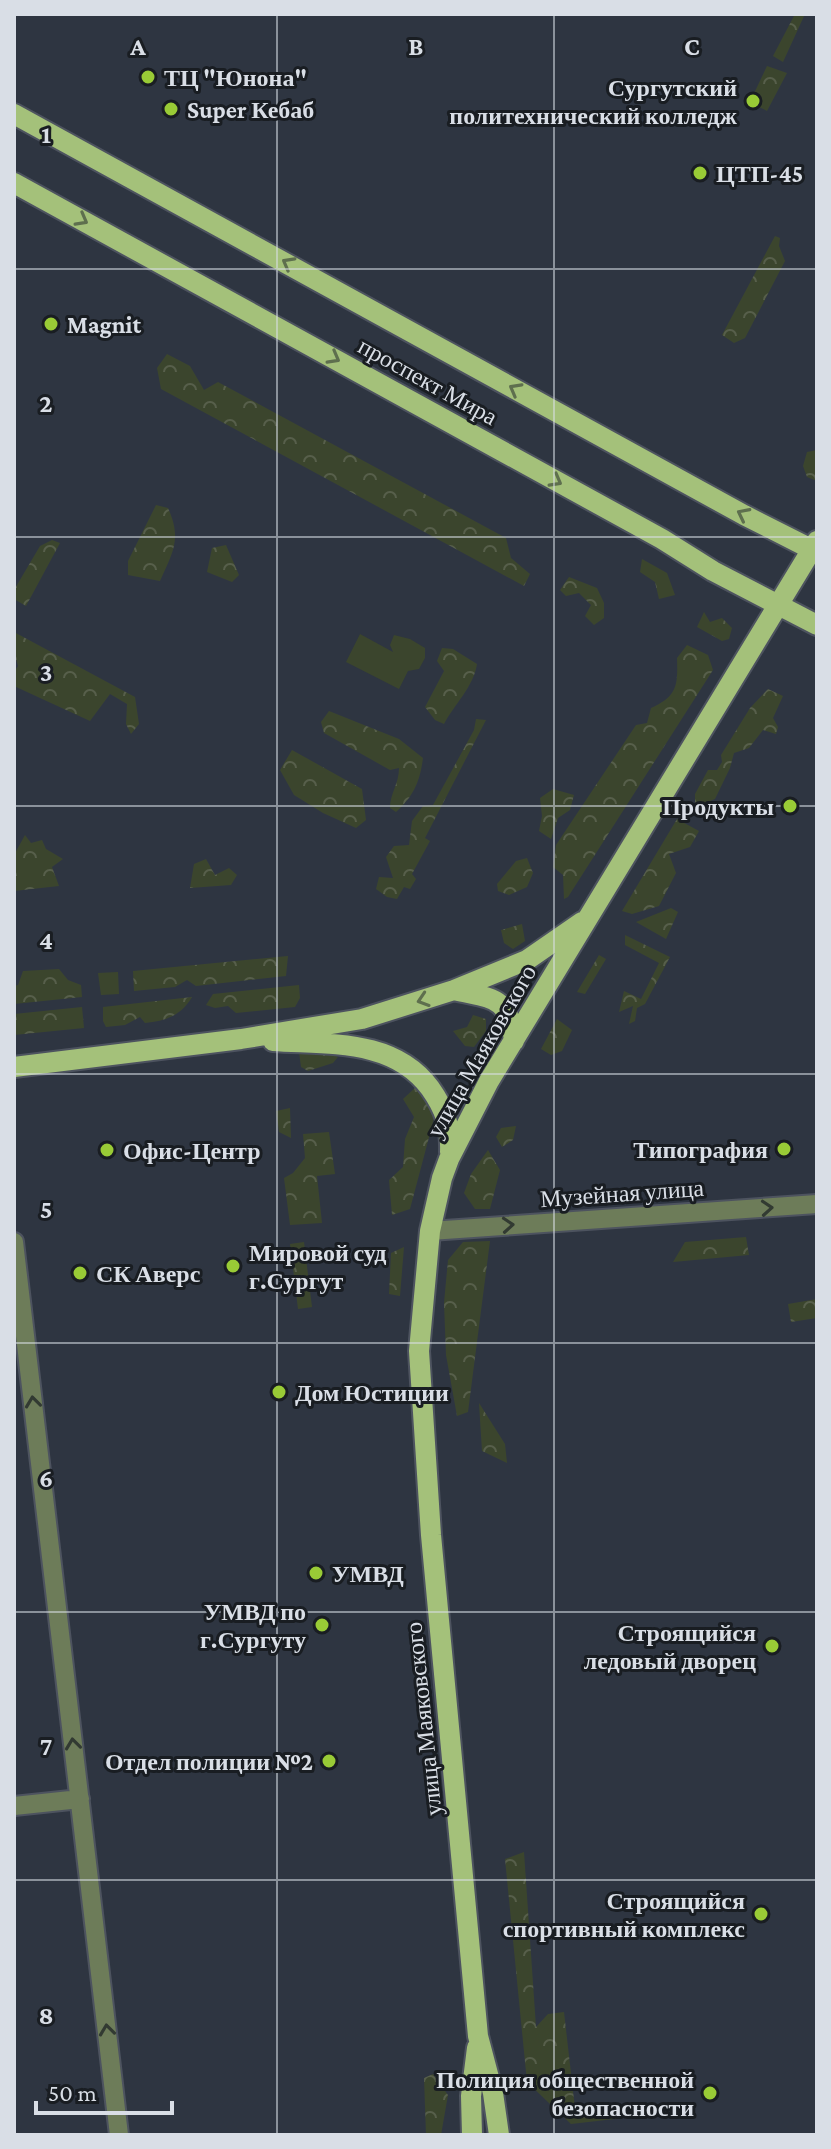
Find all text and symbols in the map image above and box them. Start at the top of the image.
text: A [129,32,146,61]
text: B [408,32,424,61]
text: C [684,32,700,61]
place label: ТЦ "Юнона" [164,64,307,91]
marker: ТЦ "Юнона" [139,68,157,86]
place label: Сургутский политехнический колледж [449,74,738,129]
marker: Сургутский политехнический колледж [744,92,762,110]
place label: Super Кебаб [187,96,314,123]
marker: Super Кебаб [162,100,180,118]
text: 1 [41,120,51,149]
place label: ЦТП-45 [716,160,803,187]
marker: ЦТП-45 [691,164,709,182]
one-way arrow [74,210,88,226]
one-way arrow [281,257,296,272]
place label: Magnit [67,311,141,338]
marker: Magnit [42,315,60,333]
street label: проспект Мира [354,332,503,430]
one-way arrow [325,348,340,364]
one-way arrow [509,383,523,398]
text: 2 [39,389,53,418]
one-way arrow [548,471,562,487]
one-way arrow [736,508,751,524]
text: 3 [40,658,52,687]
place label: Продукты [662,793,774,820]
marker: Продукты [781,797,799,815]
text: 4 [39,926,53,955]
street label: улица Маяковского [421,960,541,1142]
one-way arrow [417,991,431,1007]
place label: Типография [633,1136,768,1163]
place label: Офис-Центр [123,1137,261,1164]
marker: Типография [775,1140,793,1158]
marker: Офис-Центр [98,1141,116,1159]
street label: Музейная улица [539,1174,705,1212]
text: 5 [40,1195,52,1224]
one-way arrow [761,1200,774,1217]
one-way arrow [502,1217,515,1234]
place label: Мировой суд г.Сургут [249,1239,386,1294]
marker: Мировой суд г.Сургут [224,1257,242,1275]
place label: СК Аверс [96,1260,201,1287]
marker: СК Аверс [71,1264,89,1282]
place label: Дом Юстиции [295,1379,449,1406]
marker: Дом Юстиции [270,1383,288,1401]
one-way arrow [24,1395,41,1408]
text: 6 [39,1464,53,1493]
place label: УМВД [332,1560,404,1587]
marker: УМВД [307,1564,325,1582]
place label: УМВД по г.Сургуту [200,1598,306,1653]
marker: УМВД по г.Сургуту [313,1616,331,1634]
place label: Строящийся ледовый дворец [584,1619,756,1674]
street label: улица Маяковского [399,1621,447,1817]
marker: Строящийся ледовый дворец [763,1637,781,1655]
text: 7 [40,1732,52,1761]
one-way arrow [65,1737,82,1751]
place label: Отдел полиции №2 [105,1748,313,1775]
marker: Отдел полиции №2 [320,1752,338,1770]
place label: Строящийся спортивный комплекс [503,1887,745,1942]
marker: Строящийся спортивный комплекс [752,1905,770,1923]
text: 8 [38,2001,54,2030]
one-way arrow [99,2023,116,2037]
scale bar [36,2065,172,2115]
place label: Полиция общественной безопасности [436,2066,694,2121]
text: 50 m [48,2079,97,2106]
marker: Полиция общественной безопасности [701,2084,719,2102]

